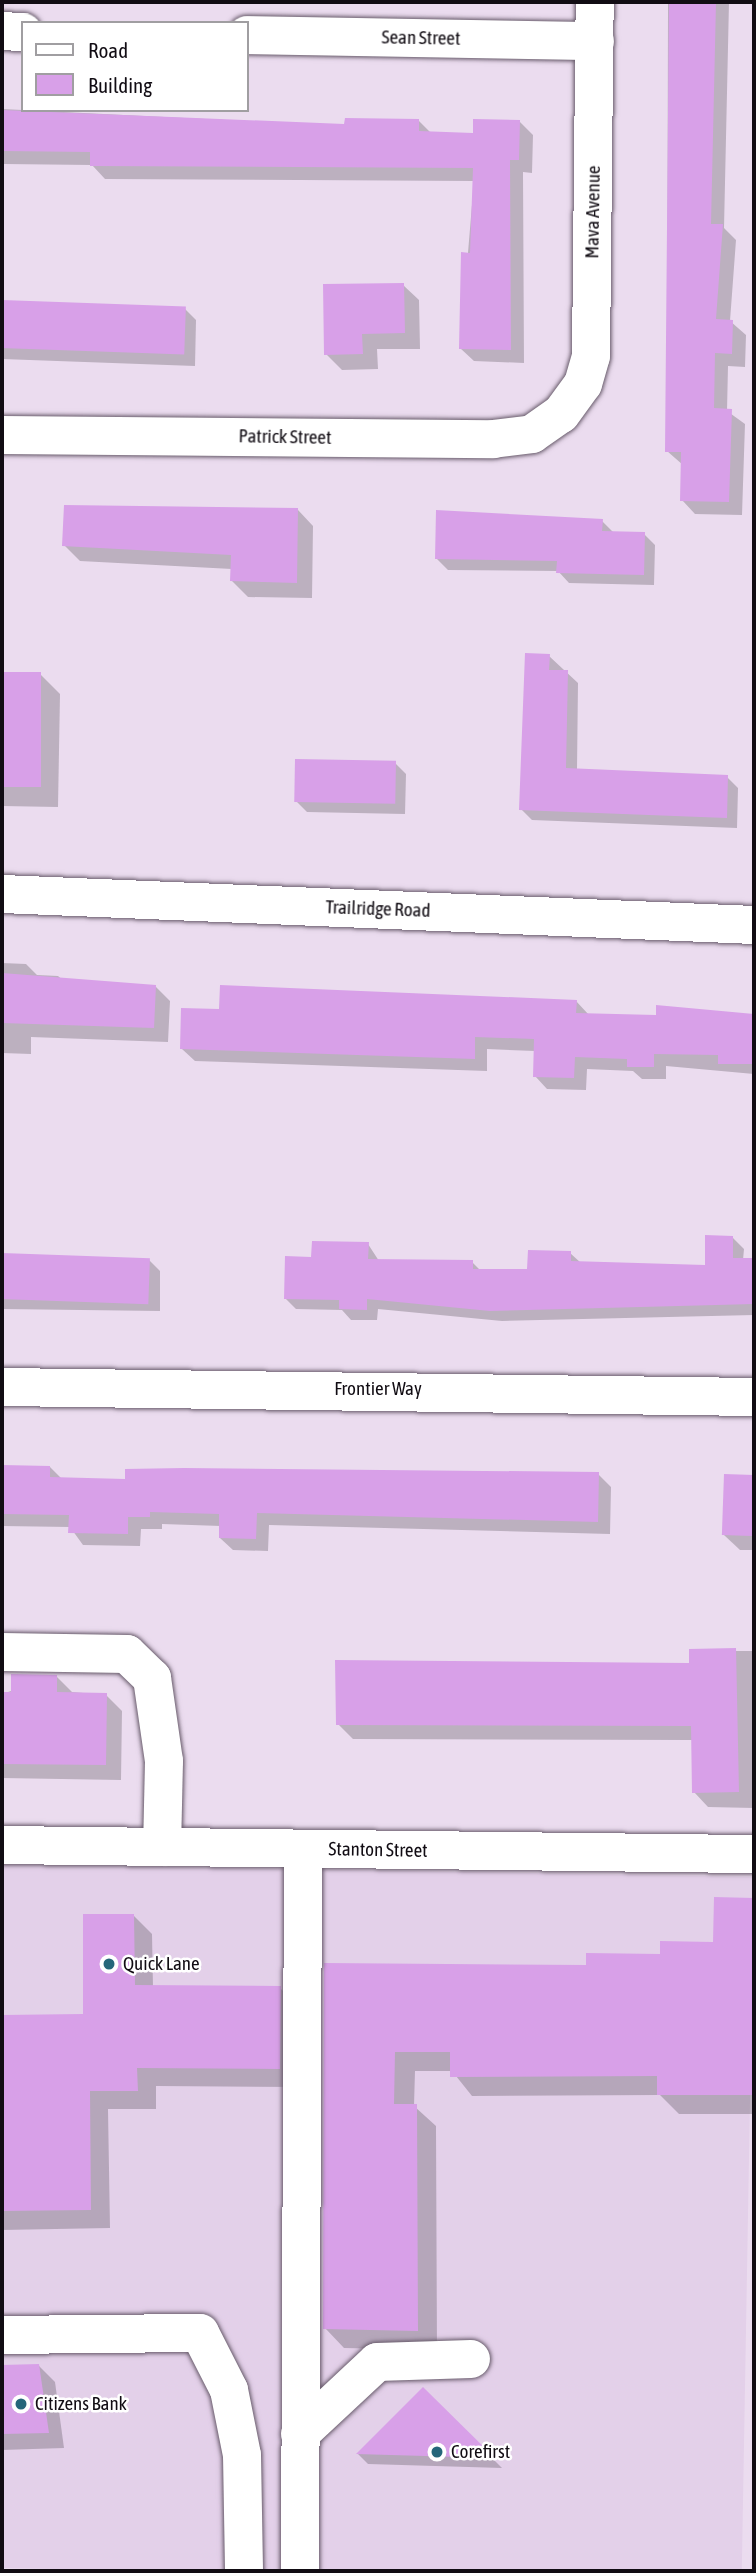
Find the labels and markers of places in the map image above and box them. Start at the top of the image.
place label: Quick Lane [123,1953,200,1975]
marker: Quick Lane [101,1956,117,1972]
place label: Citizens Bank [35,2393,127,2415]
marker: Citizens Bank [13,2396,29,2412]
place label: Corefirst [451,2441,510,2463]
marker: Corefirst [429,2444,445,2460]

